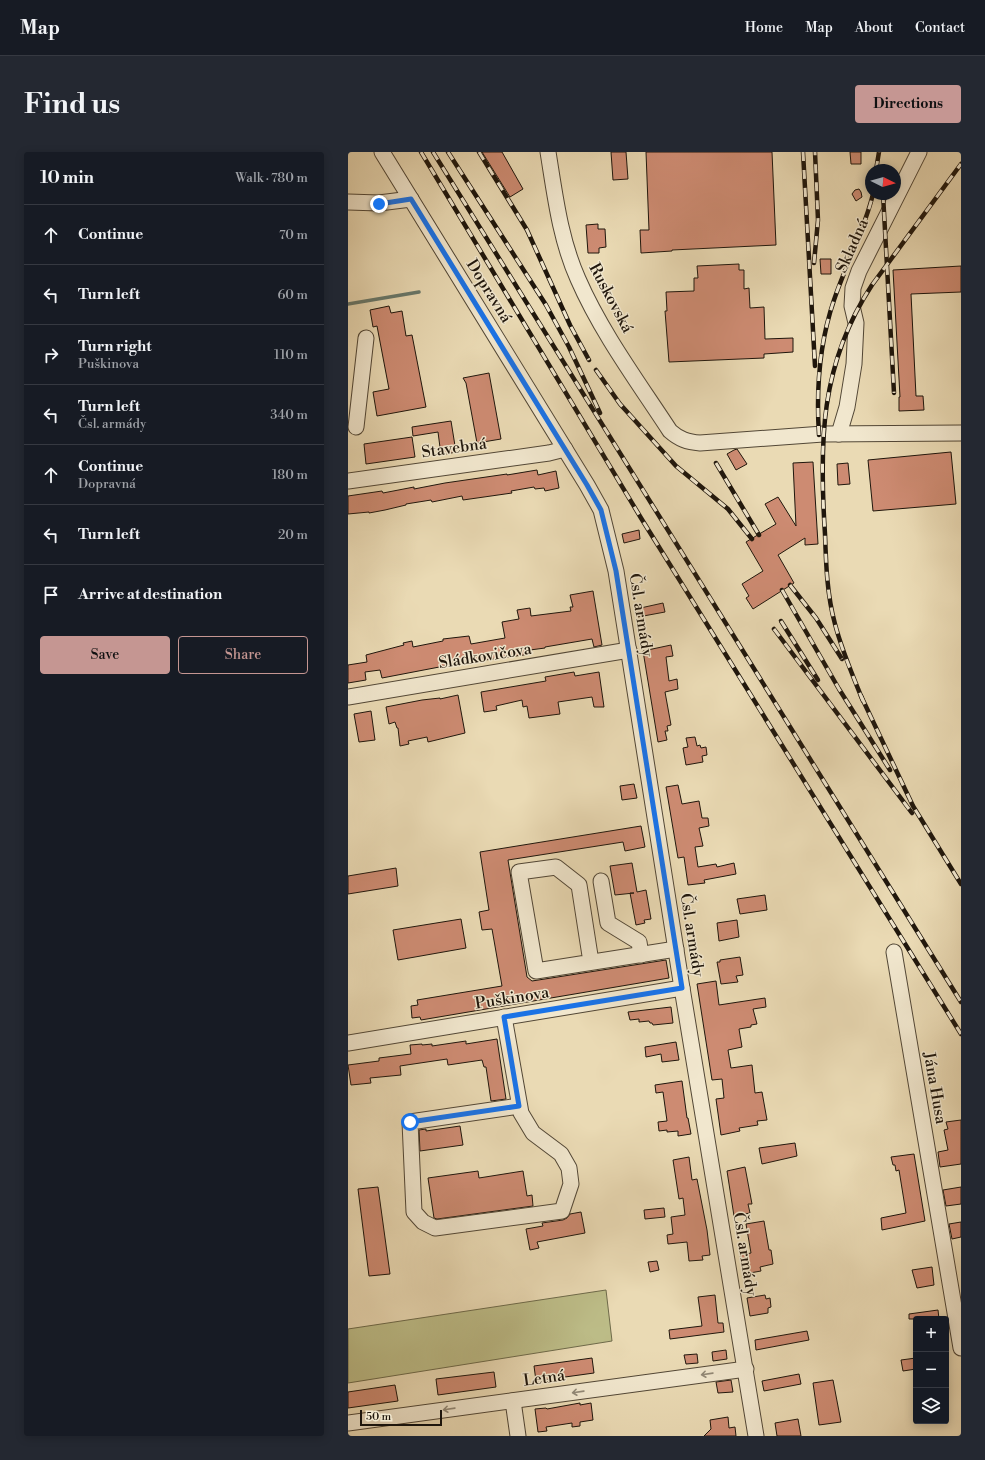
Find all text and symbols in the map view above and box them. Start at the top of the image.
text: Map [20,16,60,40]
text: Home [745,19,783,37]
text: Map [805,19,833,37]
text: About [855,19,893,37]
text: Contact [915,19,965,37]
button: Directions [855,85,961,123]
text: Find us [24,87,120,122]
north arrow [865,164,901,200]
text: 10 min [40,167,94,189]
text: Walk · 780 m [235,170,308,186]
route end [370,195,388,213]
street label: Skladná [831,215,873,276]
icon: ahead [40,224,62,246]
text: Continue [78,225,143,244]
text: 70 m [279,227,308,243]
street label: Dopravná [462,256,517,327]
street label: Ruskovská [584,260,638,337]
icon: left [40,284,62,306]
text: Turn left [78,285,140,304]
text: 60 m [277,287,308,303]
text: Turn right [78,337,152,356]
icon: right [40,344,62,366]
text: 110 m [274,347,308,363]
text: Puškinova [78,356,139,372]
text: Turn left [78,397,140,416]
icon: left [40,404,62,426]
text: 340 m [270,407,308,423]
text: Čsl. armády [78,416,146,432]
street label: Stavebná [420,433,489,462]
text: Continue [78,457,143,476]
icon: ahead [40,464,62,486]
text: 180 m [272,467,308,483]
text: Dopravná [78,476,136,492]
icon: left [40,524,62,546]
text: Turn left [78,525,140,544]
text: 20 m [278,527,308,543]
street label: Čsl. armády [625,572,659,658]
icon: arrive [40,584,62,606]
text: Arrive at destination [78,585,222,604]
button: Save [40,636,170,674]
button: Share [178,636,308,674]
street label: Sládkovičova [437,639,534,673]
street label: Čsl. armády [676,892,710,978]
street label: Puškinova [473,982,552,1014]
street label: Jána Husa [919,1049,951,1126]
route start [401,1113,419,1131]
street label: Čsl. armády [729,1211,763,1297]
map controls [913,1316,949,1424]
button: + [913,1316,949,1352]
button: − [913,1352,949,1388]
street label: Letná [522,1365,567,1391]
one-way arrow [701,1370,714,1378]
one-way arrow [572,1388,585,1396]
button: layers [913,1388,949,1424]
one-way arrow [443,1405,456,1413]
scale bar [360,1408,442,1427]
text: 50 m [366,1410,391,1424]

